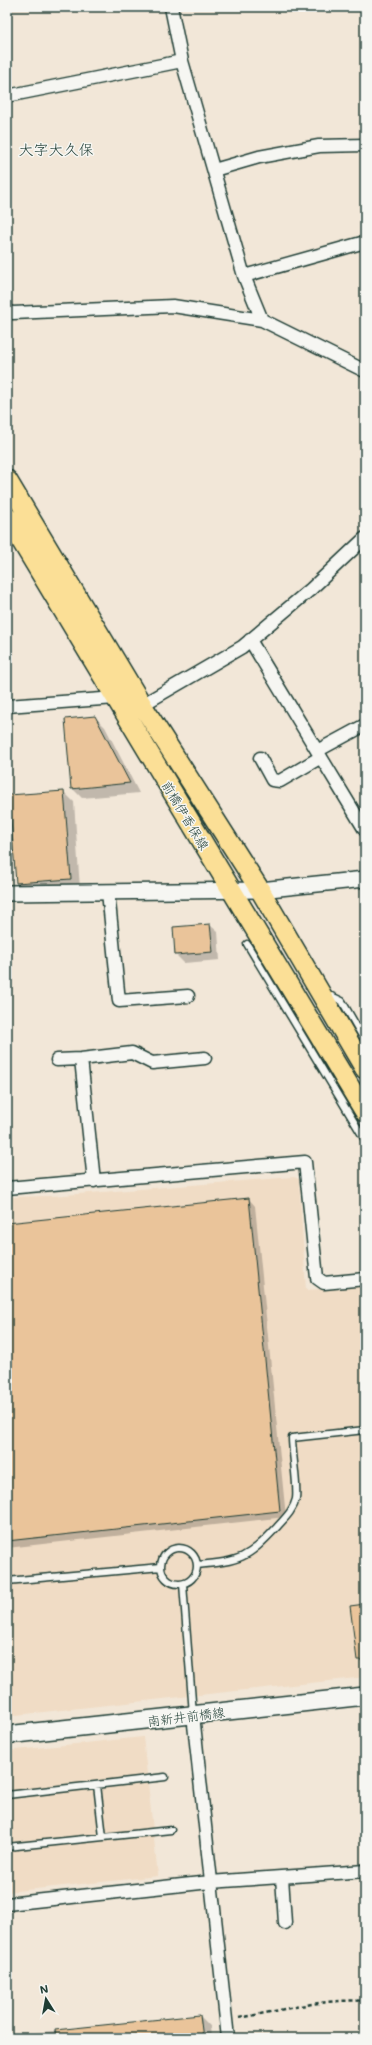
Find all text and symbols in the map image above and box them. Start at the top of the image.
district label: 大字大久保 [18,139,94,159]
street label: 前橋伊香保線 [159,777,214,854]
street label: 南新井前橋線 [146,1703,227,1729]
north arrow [26,1979,66,2019]
text: N [38,1981,50,1997]

